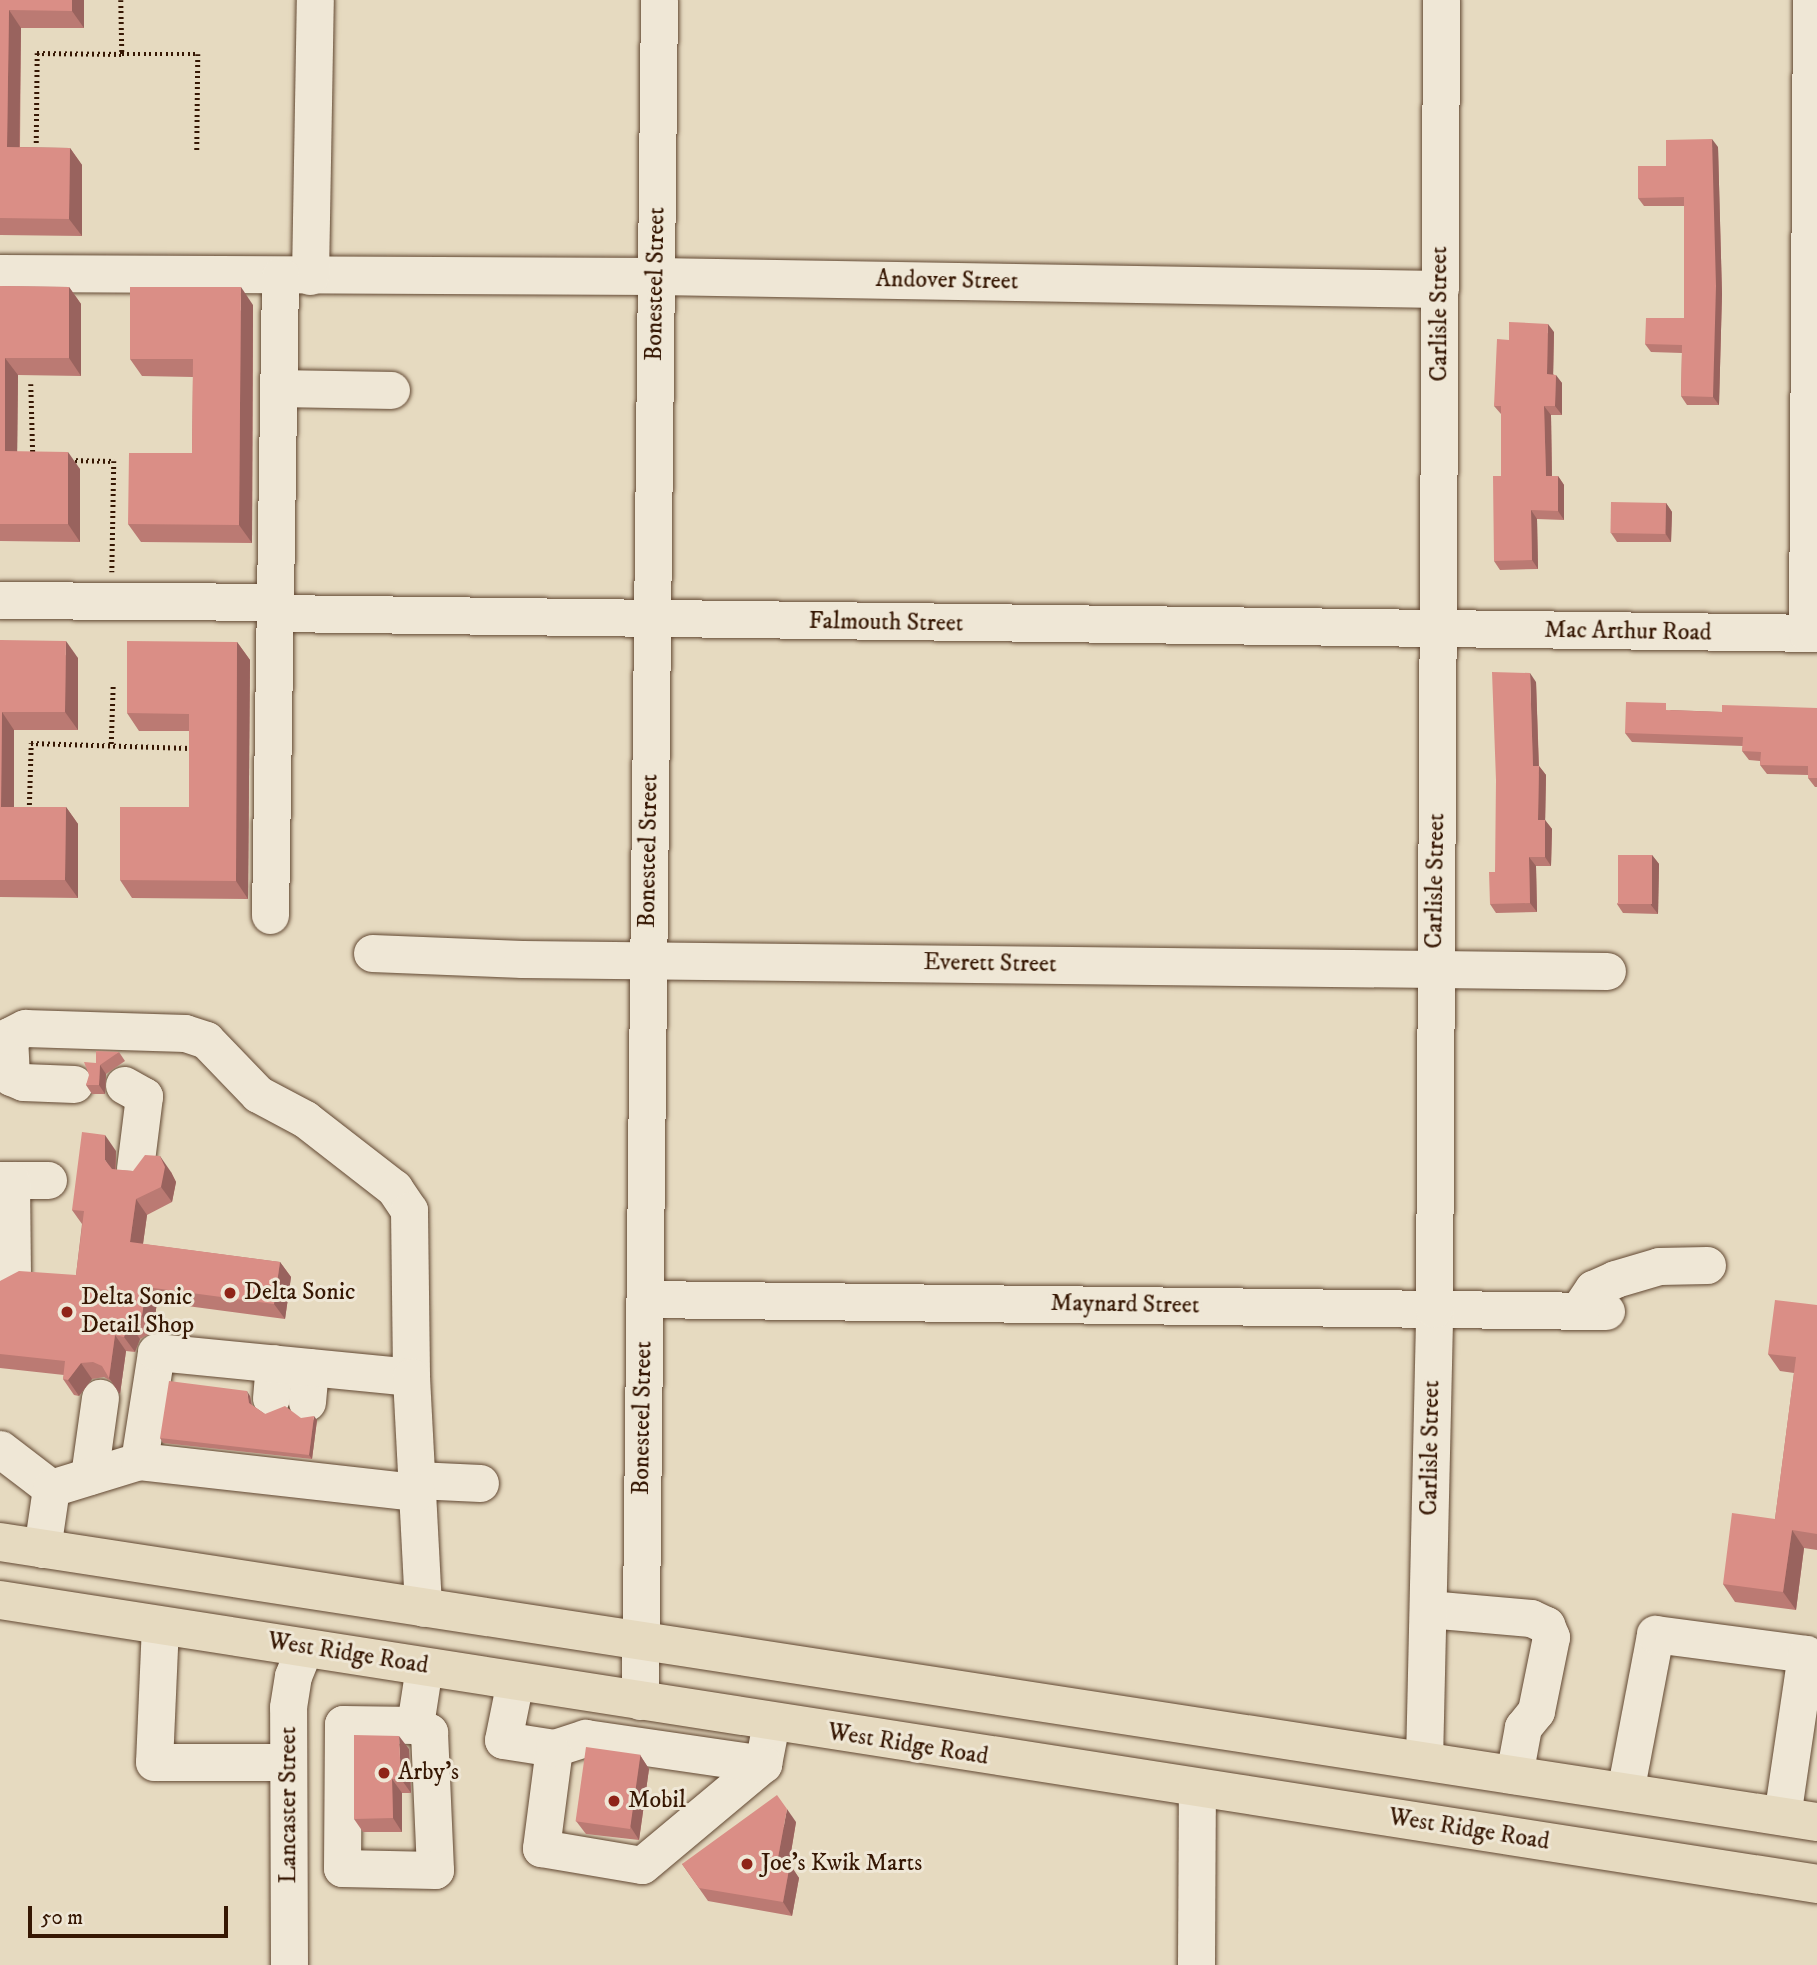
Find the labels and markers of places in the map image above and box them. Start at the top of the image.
place label: Delta Sonic [244,1279,355,1307]
place label: Delta Sonic Detail Shop [81,1284,194,1340]
marker: Delta Sonic [222,1285,238,1301]
marker: Delta Sonic Detail Shop [59,1304,75,1320]
place label: Arby's [398,1759,459,1787]
marker: Arby's [376,1765,392,1781]
place label: Mobil [628,1787,686,1815]
marker: Mobil [606,1793,622,1809]
place label: Joe's Kwik Marts [761,1850,922,1878]
marker: Joe's Kwik Marts [739,1856,755,1872]

